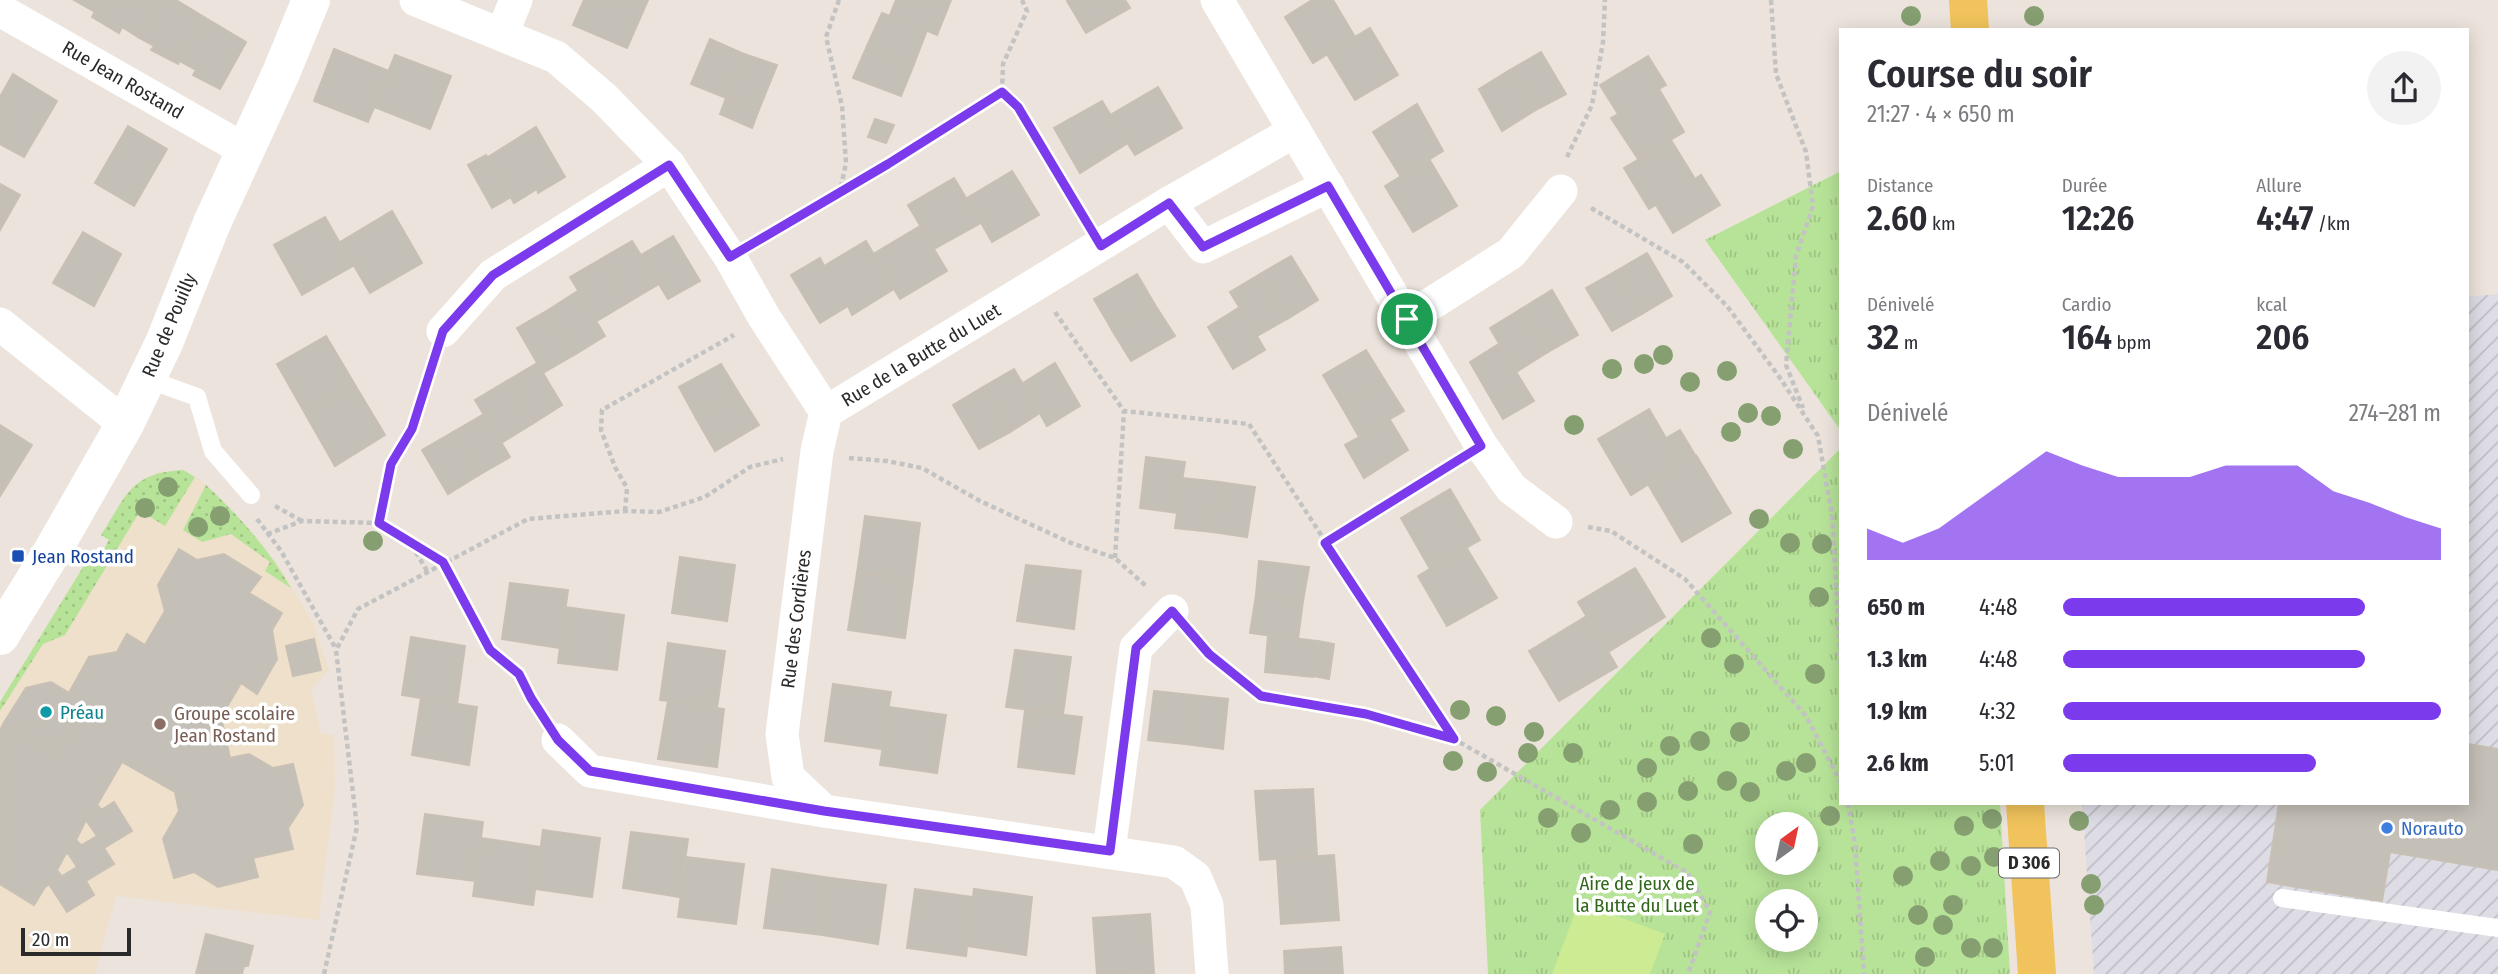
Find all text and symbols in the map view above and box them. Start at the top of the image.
street label: Rue Jean Rostand [58,36,188,124]
text: Course du soir [1867,51,2092,97]
button: share [2367,51,2441,125]
text: 21:27 · 4 × 650 m [1867,100,2015,128]
text: Distance [1867,174,1934,197]
text: Durée [2062,174,2108,197]
text: Allure [2256,174,2302,197]
text: 2.60 [1867,197,1928,239]
text: 12:26 [2062,197,2134,239]
text: 4:47 [2256,197,2314,239]
text: km [1928,212,1956,235]
text: /km [2314,212,2350,235]
street label: Rue de Pouilly [137,269,201,380]
pin [1377,289,1437,349]
text: Dénivelé [1867,293,1934,316]
text: Cardio [2062,293,2112,316]
text: kcal [2256,293,2287,316]
street label: Rue de la Butte du Luet [837,298,1005,412]
icon: arrive [1388,300,1426,338]
text: 32 [1867,316,1899,358]
text: 164 [2062,316,2112,358]
text: 206 [2256,316,2309,358]
text: m [1899,331,1918,354]
text: bpm [2112,331,2151,354]
text: Dénivelé [1867,399,1948,427]
text: 274–281 m [2349,399,2441,427]
place label: Jean Rostand [32,545,134,568]
marker: Jean Rostand [10,548,26,564]
street label: Rue des Cordières [776,548,816,690]
text: 650 m [1867,593,1925,621]
text: 4:48 [1979,593,2018,621]
text: 1.3 km [1867,645,1927,673]
text: 4:48 [1979,645,2018,673]
text: 1.9 km [1867,697,1927,725]
text: 4:32 [1979,697,2016,725]
place label: Préau [60,701,104,724]
place label: Groupe scolaire Jean Rostand [174,702,295,747]
marker: Préau [38,704,54,720]
marker: Groupe scolaire Jean Rostand [152,716,168,732]
text: 2.6 km [1867,749,1929,777]
text: 5:01 [1979,749,2015,777]
north arrow [1755,812,1818,875]
map controls [1755,812,1818,952]
place label: Norauto [2401,817,2464,840]
marker: Norauto [2379,820,2395,836]
road number: D 306 [1999,848,2059,878]
park label: Aire de jeux de la Butte du Luet [1575,872,1699,917]
button: locate [1755,889,1818,952]
scale bar [21,925,131,957]
text: 20 m [32,928,69,951]

